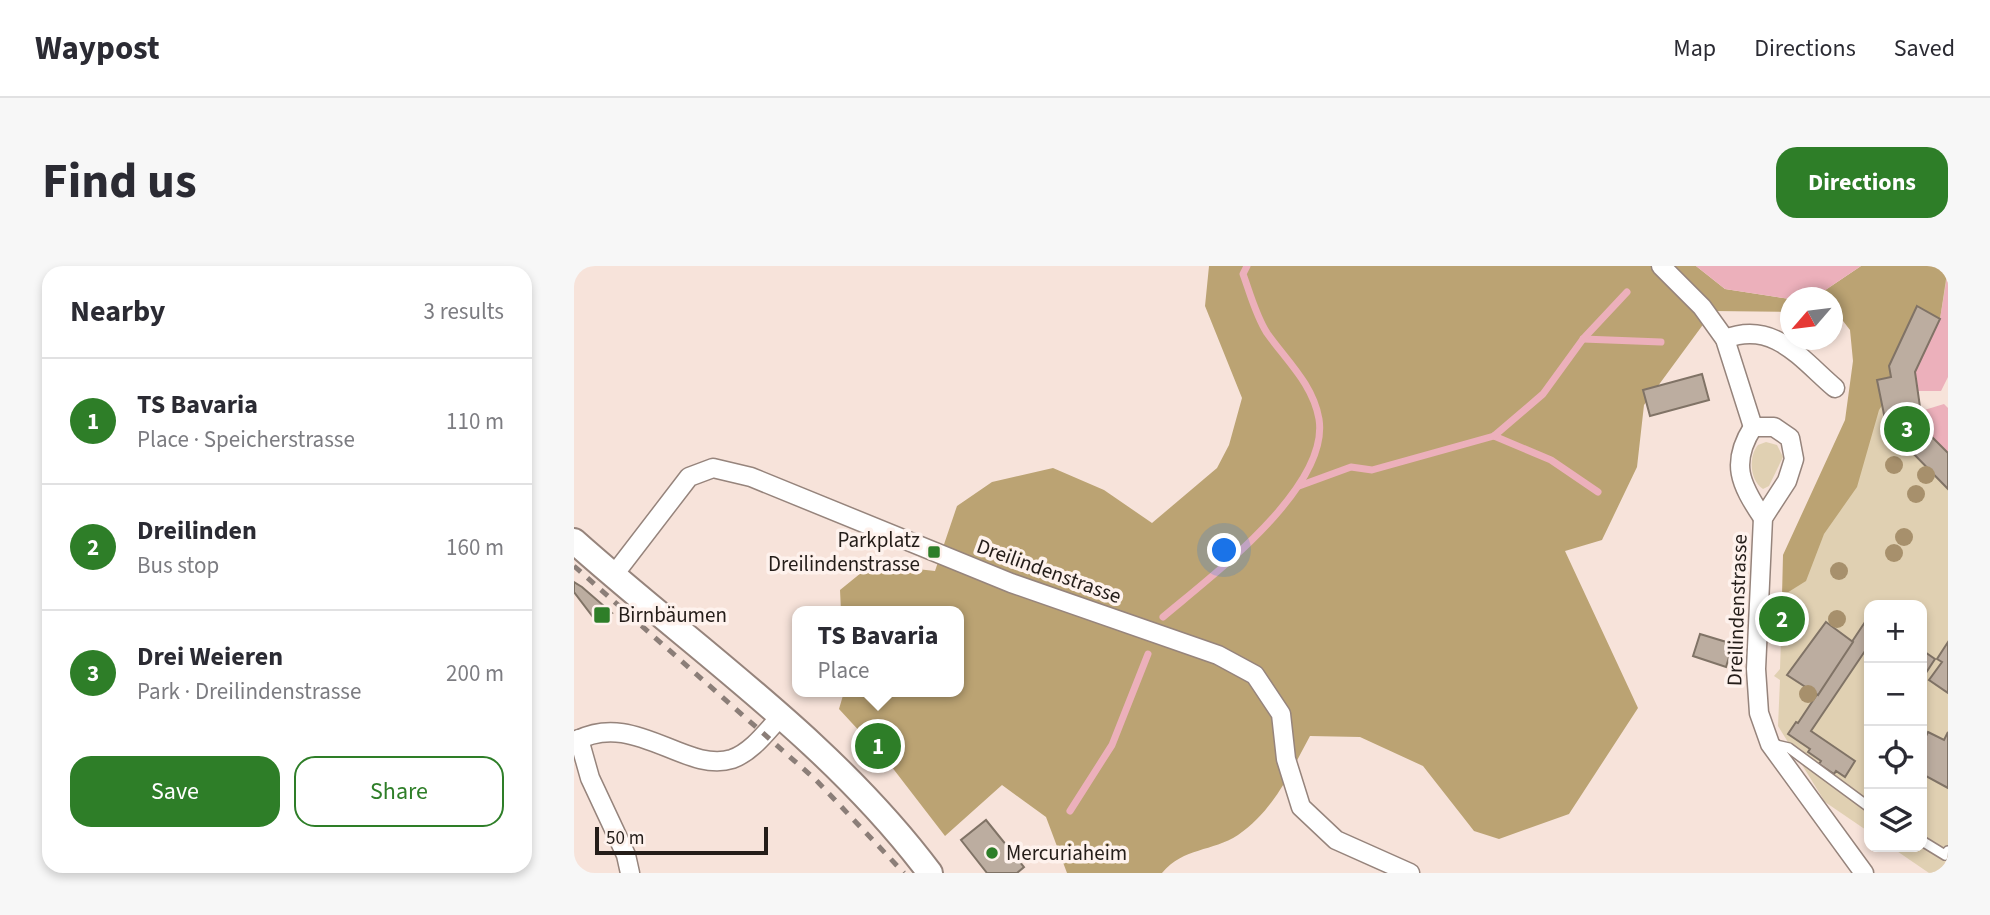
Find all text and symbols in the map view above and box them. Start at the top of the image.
text: Waypost [35,25,160,72]
text: Map [1673,31,1716,66]
text: Directions [1754,31,1856,66]
text: Saved [1894,31,1955,66]
text: Find us [42,147,197,217]
button: Directions [1776,147,1948,218]
north arrow [1780,287,1843,350]
text: Nearby [70,290,165,333]
text: 3 results [424,295,504,328]
text: TS Bavaria [137,386,258,423]
pin: 3 [1884,403,1930,455]
text: 1 [87,405,99,438]
text: 110 m [446,405,504,438]
text: Place · Speicherstrasse [137,423,355,456]
text: Dreilinden [137,512,257,549]
place label: Parkplatz Dreilindenstrasse [768,525,920,579]
text: 2 [87,531,99,564]
text: 160 m [446,531,504,564]
street label: Dreilindenstrasse [972,531,1126,611]
your location [1207,533,1241,567]
street label: Dreilindenstrasse [1719,534,1755,686]
marker: Parkplatz Dreilindenstrasse [926,544,942,560]
text: Bus stop [137,549,219,582]
pin: 2 [1759,593,1805,645]
place label: Birnbäumen [618,600,727,630]
map controls [1864,600,1927,852]
button: + [1864,600,1927,663]
marker: Birnbäumen [592,605,612,625]
popup [792,606,964,697]
text: TS Bavaria [818,617,938,654]
text: Drei Weieren [137,638,283,675]
text: Place [818,654,869,687]
text: 3 [87,657,99,690]
text: 200 m [446,657,504,690]
button: − [1864,663,1927,726]
text: Park · Dreilindenstrasse [137,675,361,708]
pin: 1 [855,720,901,772]
button: locate [1864,726,1927,789]
button: Save [70,756,280,827]
button: Share [294,756,504,827]
button: layers [1864,789,1927,852]
scale bar [595,824,768,856]
text: 50 m [606,825,644,852]
place label: Mercuriaheim [1006,838,1127,868]
marker: Mercuriaheim [984,845,1000,861]

